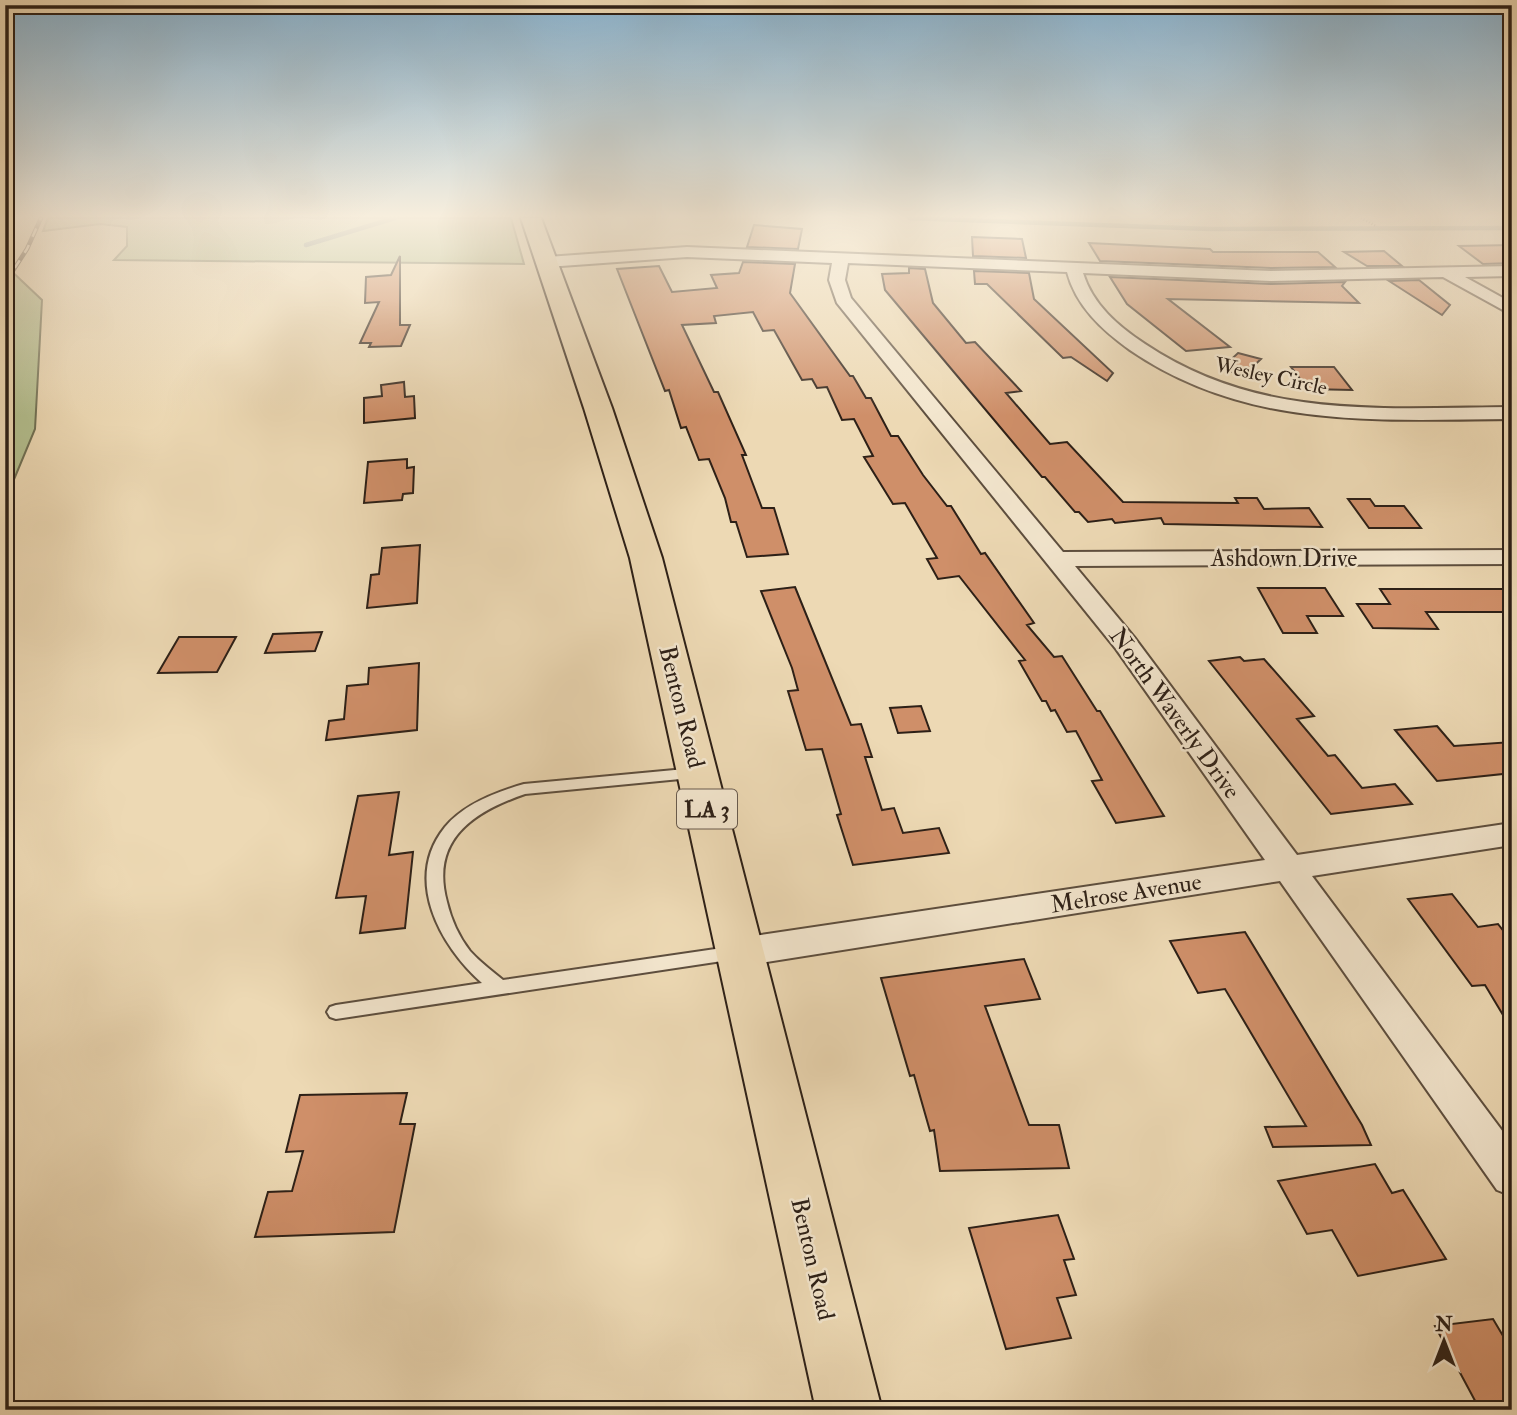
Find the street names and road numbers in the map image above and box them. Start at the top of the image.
street label: Wesley Circle [1211,351,1330,402]
street label: Ashdown Drive [1210,543,1357,574]
street label: North Waverly Drive [1102,622,1247,805]
street label: Benton Road [651,643,712,772]
road number: LA 3 [677,790,737,828]
street label: Melrose Avenue [1048,866,1204,921]
street label: Benton Road [783,1195,842,1324]

